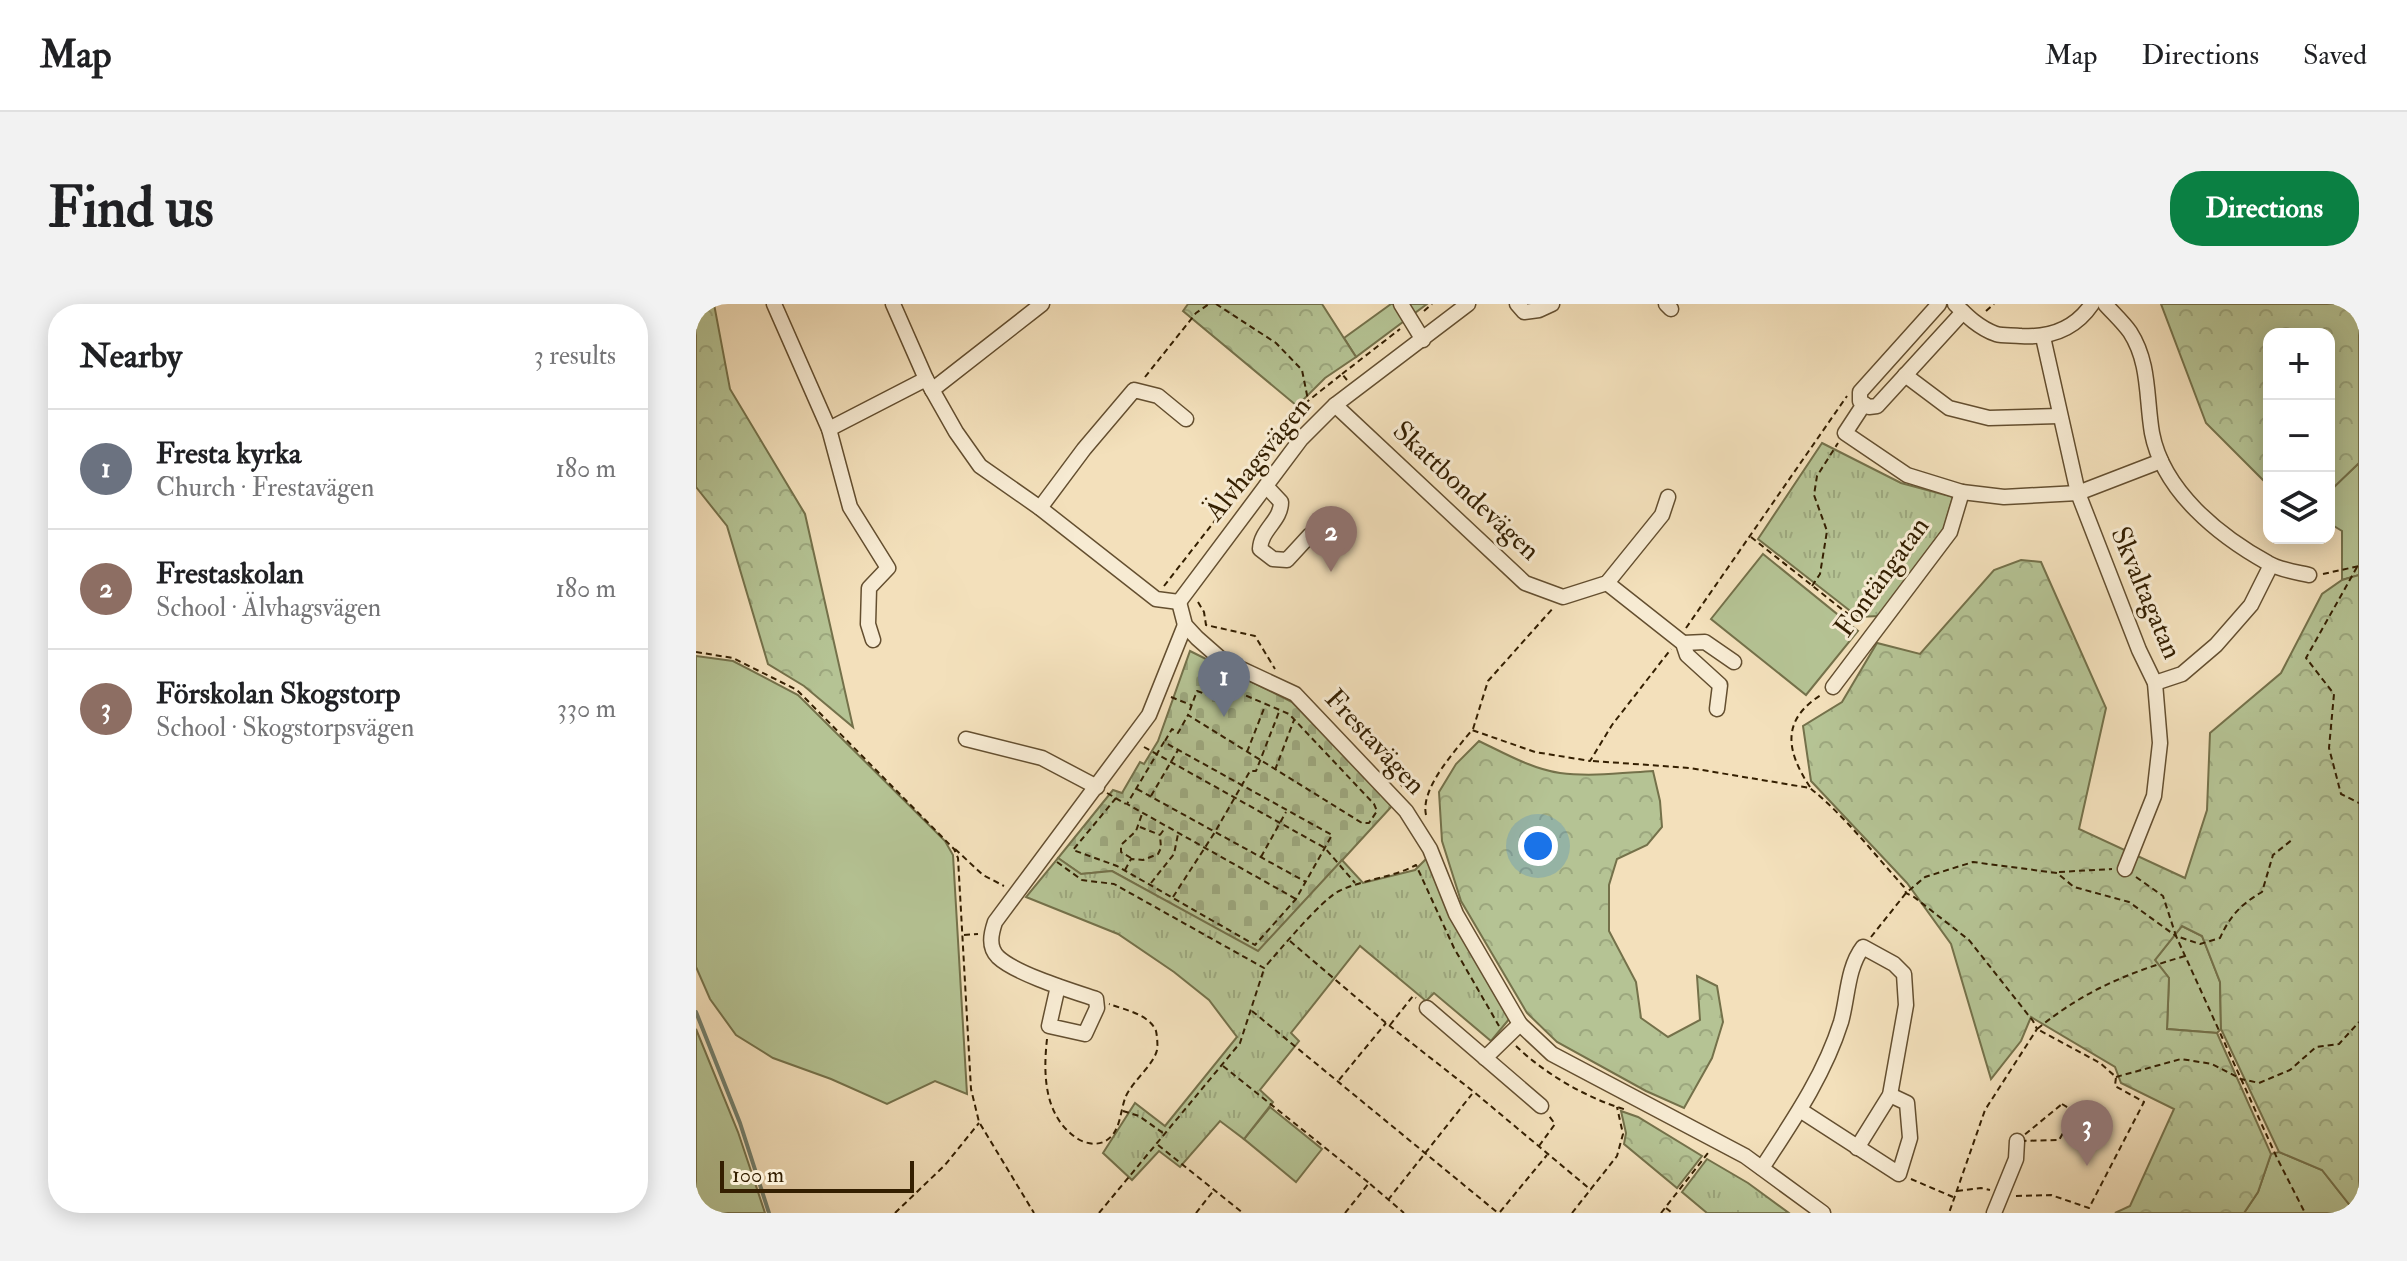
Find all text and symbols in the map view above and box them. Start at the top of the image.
text: Map [40,31,111,79]
text: Map [2045,38,2098,73]
text: Directions [2142,38,2259,73]
text: Saved [2303,38,2367,73]
button: Directions [2170,171,2359,246]
text: Find us [48,173,214,244]
map controls [2263,328,2335,544]
button: + [2263,328,2335,400]
text: Nearby [80,335,182,378]
text: 3 results [534,340,616,372]
street label: Älvhagsvägen [1197,390,1319,529]
button: − [2263,400,2335,472]
street label: Skattbondevägen [1385,414,1547,568]
text: Fresta kyrka [156,435,301,472]
text: 1 [101,453,111,485]
text: 180 m [556,453,616,485]
text: Church · Frestavägen [156,472,374,504]
button: layers [2263,472,2335,544]
pin: 2 [1305,506,1357,572]
street label: Fontängatan [1827,510,1937,644]
street label: Skvaltagatan [2102,522,2190,664]
text: Frestaskolan [156,555,304,592]
text: 2 [99,573,113,605]
text: 180 m [556,573,616,605]
text: School · Älvhagsvägen [156,592,381,624]
pin: 1 [1198,651,1250,717]
text: Förskolan Skogstorp [156,675,400,712]
street label: Frestavägen [1317,682,1433,802]
text: 3 [101,693,111,725]
text: 330 m [557,693,616,725]
text: School · Skogstorpsvägen [156,712,414,744]
your location [1518,826,1558,866]
pin: 3 [2061,1100,2113,1166]
scale bar [720,1157,914,1193]
text: 100 m [732,1161,784,1189]

